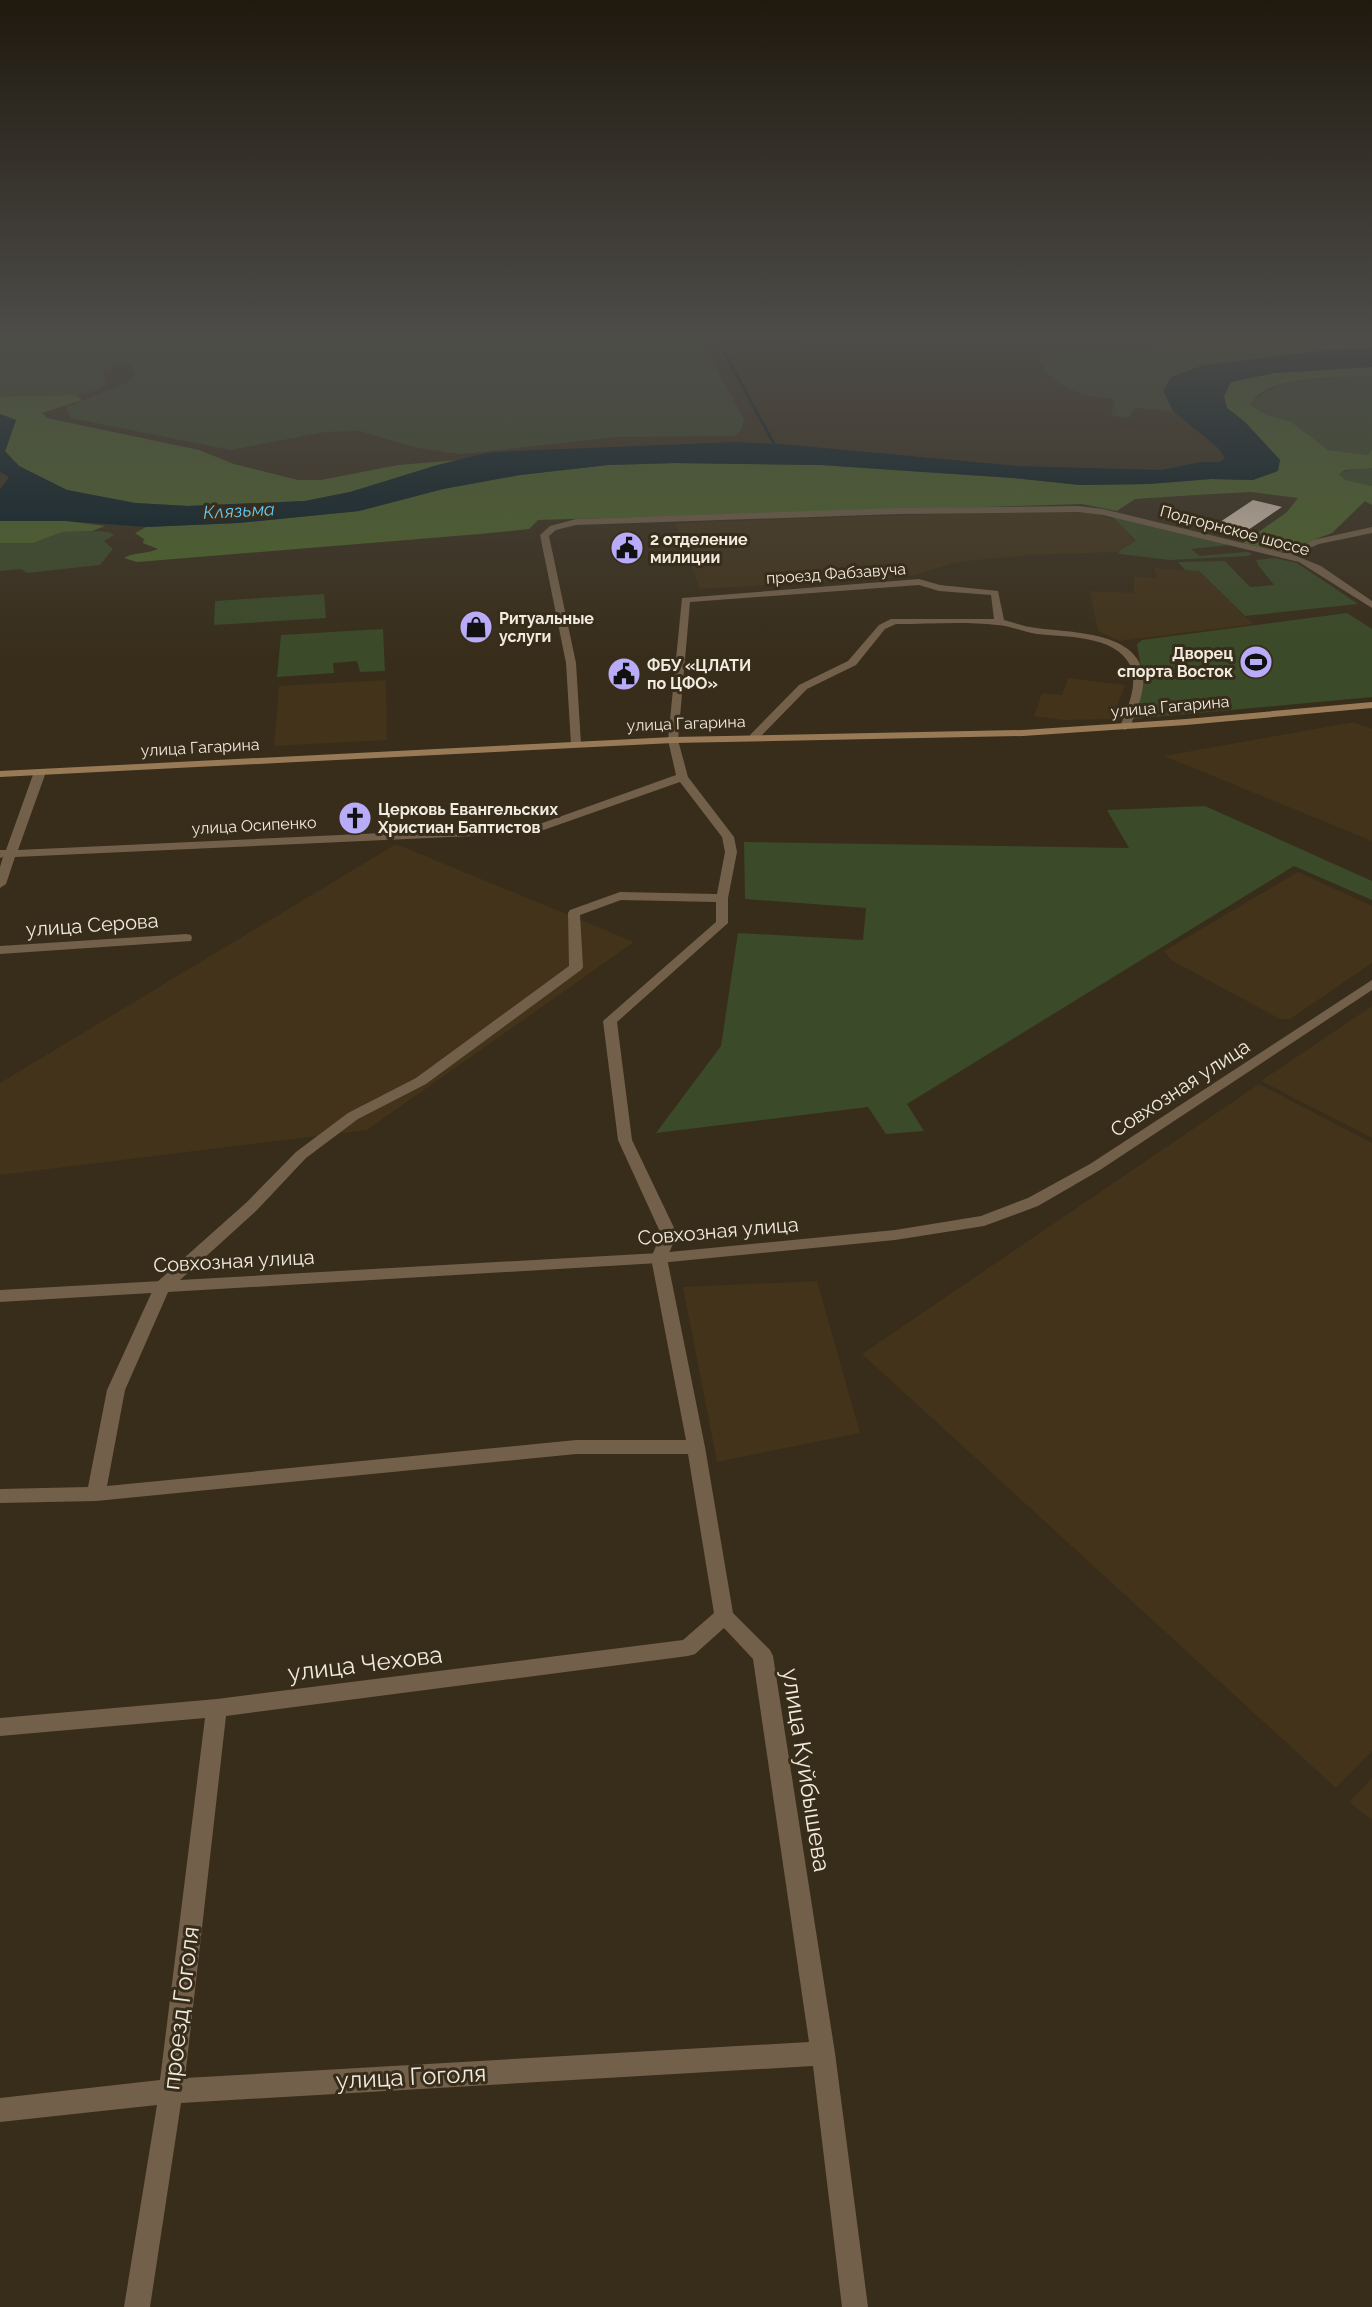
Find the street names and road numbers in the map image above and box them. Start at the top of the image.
street label: Подгорнское шоссе [1158,501,1312,560]
street label: проезд Фабзавуча [766,559,907,588]
street label: улица Гагарина [1110,692,1230,721]
street label: улица Гагарина [626,712,746,735]
street label: улица Гагарина [140,735,260,760]
street label: улица Осипенко [191,813,317,838]
street label: улица Серова [25,908,159,942]
street label: Совхозная улица [1106,1034,1254,1142]
street label: Совхозная улица [637,1212,799,1250]
street label: Совхозная улица [153,1245,315,1277]
street label: улица Чехова [286,1640,444,1687]
street label: улица Куйбышева [776,1666,837,1874]
street label: проезд Гоголя [156,1924,205,2091]
street label: улица Гоголя [335,2058,487,2095]

